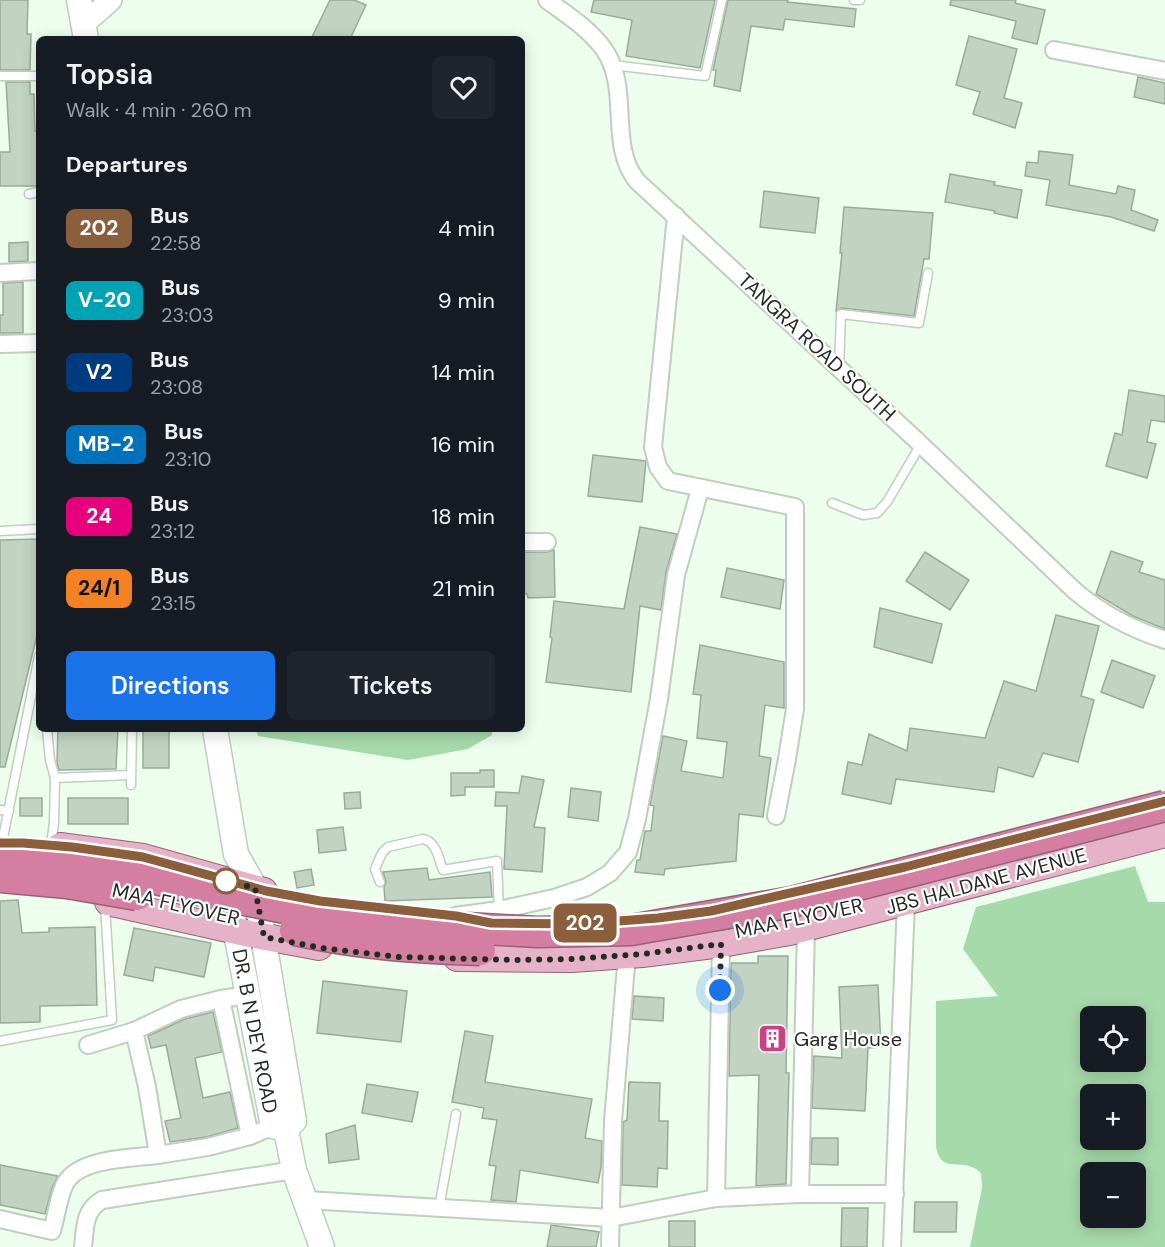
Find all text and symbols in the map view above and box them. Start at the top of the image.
text: Topsia [66,56,153,93]
button: heart [432,56,495,119]
text: Walk · 4 min · 260 m [66,97,251,123]
text: Departures [66,150,188,179]
text: Bus [150,201,189,230]
text: 202 [80,214,118,242]
text: 4 min [438,214,495,243]
text: 22:58 [150,230,201,256]
street label: TANGRA ROAD SOUTH [733,267,901,427]
text: Bus [161,273,200,302]
text: V-20 [78,286,131,314]
text: 9 min [438,286,495,315]
text: 23:03 [161,302,214,328]
text: Bus [150,345,189,374]
text: V2 [86,358,112,386]
text: 14 min [431,358,495,387]
text: 23:08 [150,374,203,400]
text: Bus [164,417,204,446]
text: MB-2 [78,430,134,458]
text: 16 min [431,430,495,459]
text: 23:10 [164,446,212,472]
text: Bus [150,489,189,518]
text: 24 [86,502,112,530]
text: 18 min [431,502,495,531]
text: 23:12 [150,518,195,544]
text: Bus [150,561,190,590]
text: 24/1 [78,574,120,602]
text: 21 min [432,574,495,603]
text: 23:15 [150,590,196,616]
button: Directions [66,651,275,720]
button: Tickets [287,651,495,720]
street label: JBS HALDANE AVENUE [883,842,1089,920]
unlabelled marker [213,868,239,894]
street label: MAA FLYOVER [110,877,242,931]
street label: MAA FLYOVER [733,892,865,944]
line badge: 202 [550,904,620,942]
text: 202 [566,909,604,937]
street label: DR. B N DEY ROAD [226,947,284,1115]
your location [705,975,735,1005]
map controls [1080,1006,1146,1228]
button: locate [1080,1006,1146,1072]
building icon: Garg House [757,1023,789,1055]
place label: Garg House [794,1026,902,1052]
button: + [1080,1084,1146,1150]
button: − [1080,1162,1146,1228]

